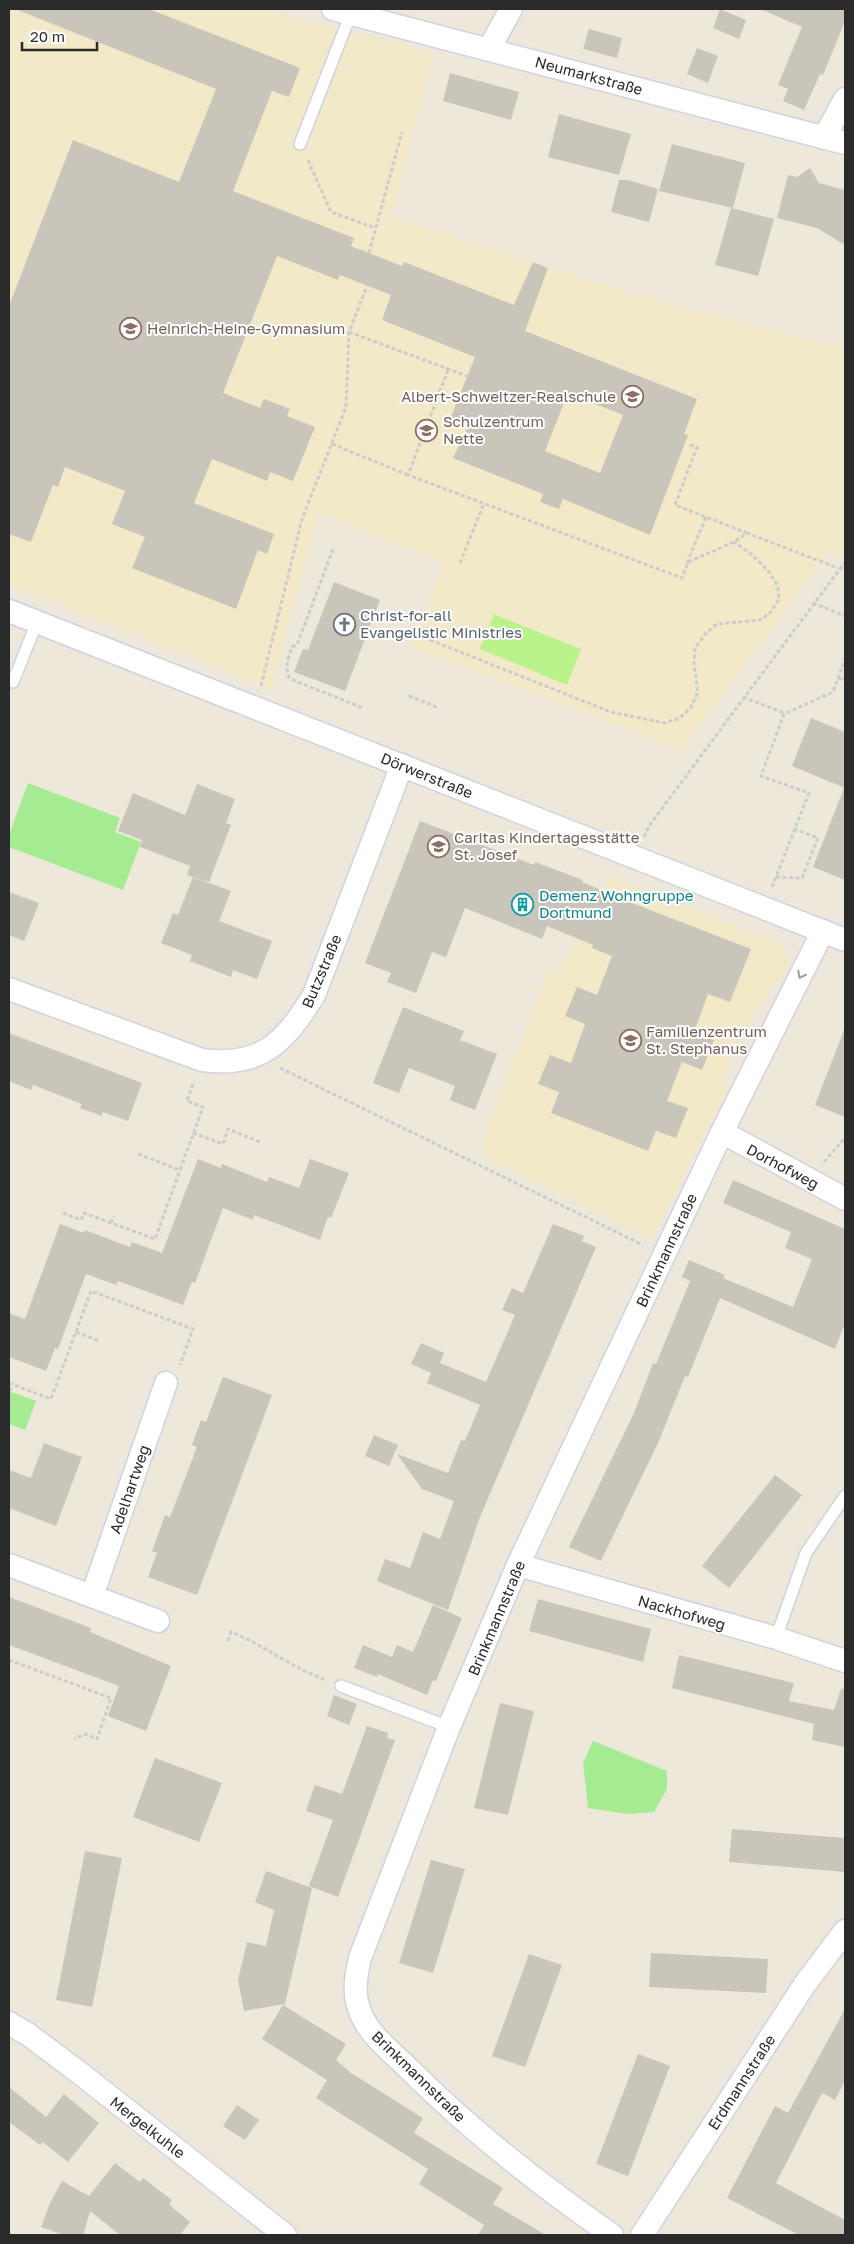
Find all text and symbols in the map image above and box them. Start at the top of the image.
scale bar [22,20,98,52]
text: 20 m [30,27,65,45]
street label: Neumarkstraße [533,52,645,98]
school or university icon: Heinrich-Heine-Gymnasium [119,316,143,340]
place label: Heinrich-Heine-Gymnasium [147,319,345,337]
school or university icon: Albert-Schweitzer-Realschule [620,384,644,408]
place label: Albert-Schweitzer-Realschule [401,387,616,405]
place label: Schulzentrum Nette [443,412,544,447]
school or university icon: Schulzentrum Nette [415,418,439,442]
place label: Christ-for-all Evangelistic Ministries [360,606,522,641]
church icon: Christ-for-all Evangelistic Ministries [332,612,356,636]
street label: Dörwerstraße [378,748,476,802]
place label: Caritas Kindertagesstätte St. Josef [454,828,640,863]
school or university icon: Caritas Kindertagesstätte St. Josef [426,834,450,858]
place label: Demenz Wohngruppe Dortmund [539,886,694,921]
building icon: Demenz Wohngruppe Dortmund [511,892,535,916]
street label: Butzstraße [297,931,345,1011]
one-way arrow [797,970,807,979]
place label: Familienzentrum St. Stephanus [646,1022,767,1057]
school or university icon: Familienzentrum St. Stephanus [618,1028,642,1052]
street label: Dorhofweg [744,1139,822,1193]
street label: Brinkmannstraße [632,1190,700,1310]
street label: Adelhartweg [105,1442,153,1536]
street label: Brinkmannstraße [464,1557,528,1678]
street label: Nackhofweg [636,1591,728,1633]
street label: Brinkmannstraße [368,2027,470,2126]
street label: Erdmannstraße [704,2031,779,2133]
street label: Mergelkuhle [107,2092,189,2162]

